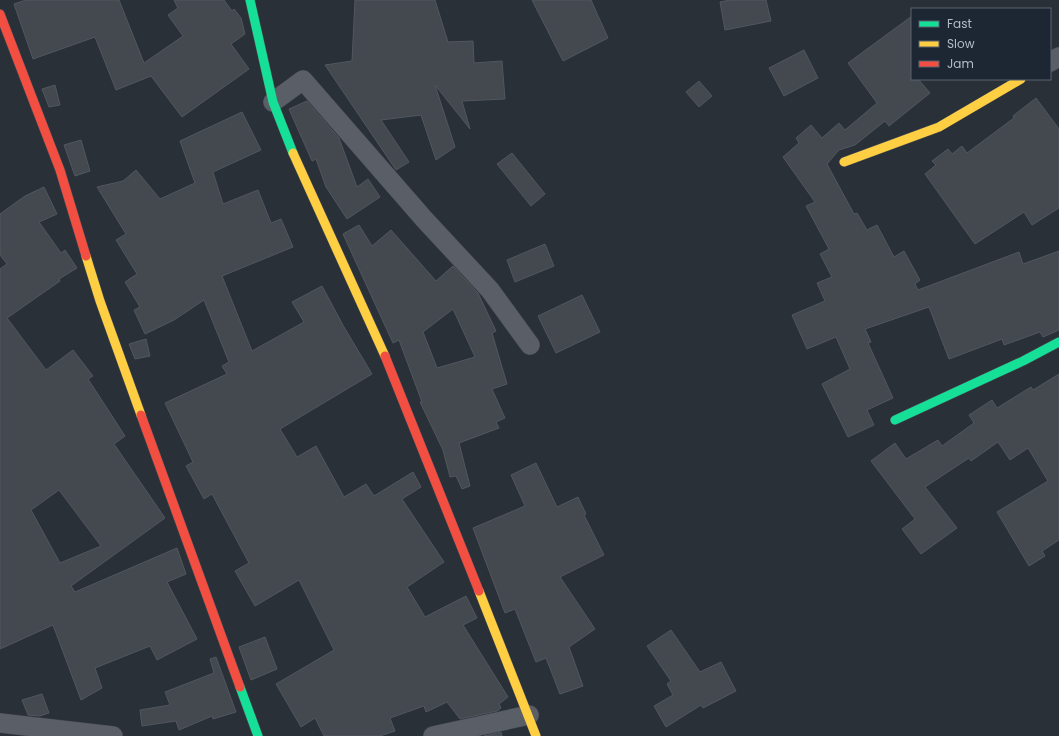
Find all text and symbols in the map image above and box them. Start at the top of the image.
legend [911,8,1051,80]
text: Fast [947,15,972,32]
text: Slow [947,35,975,52]
text: Jam [947,55,974,72]

